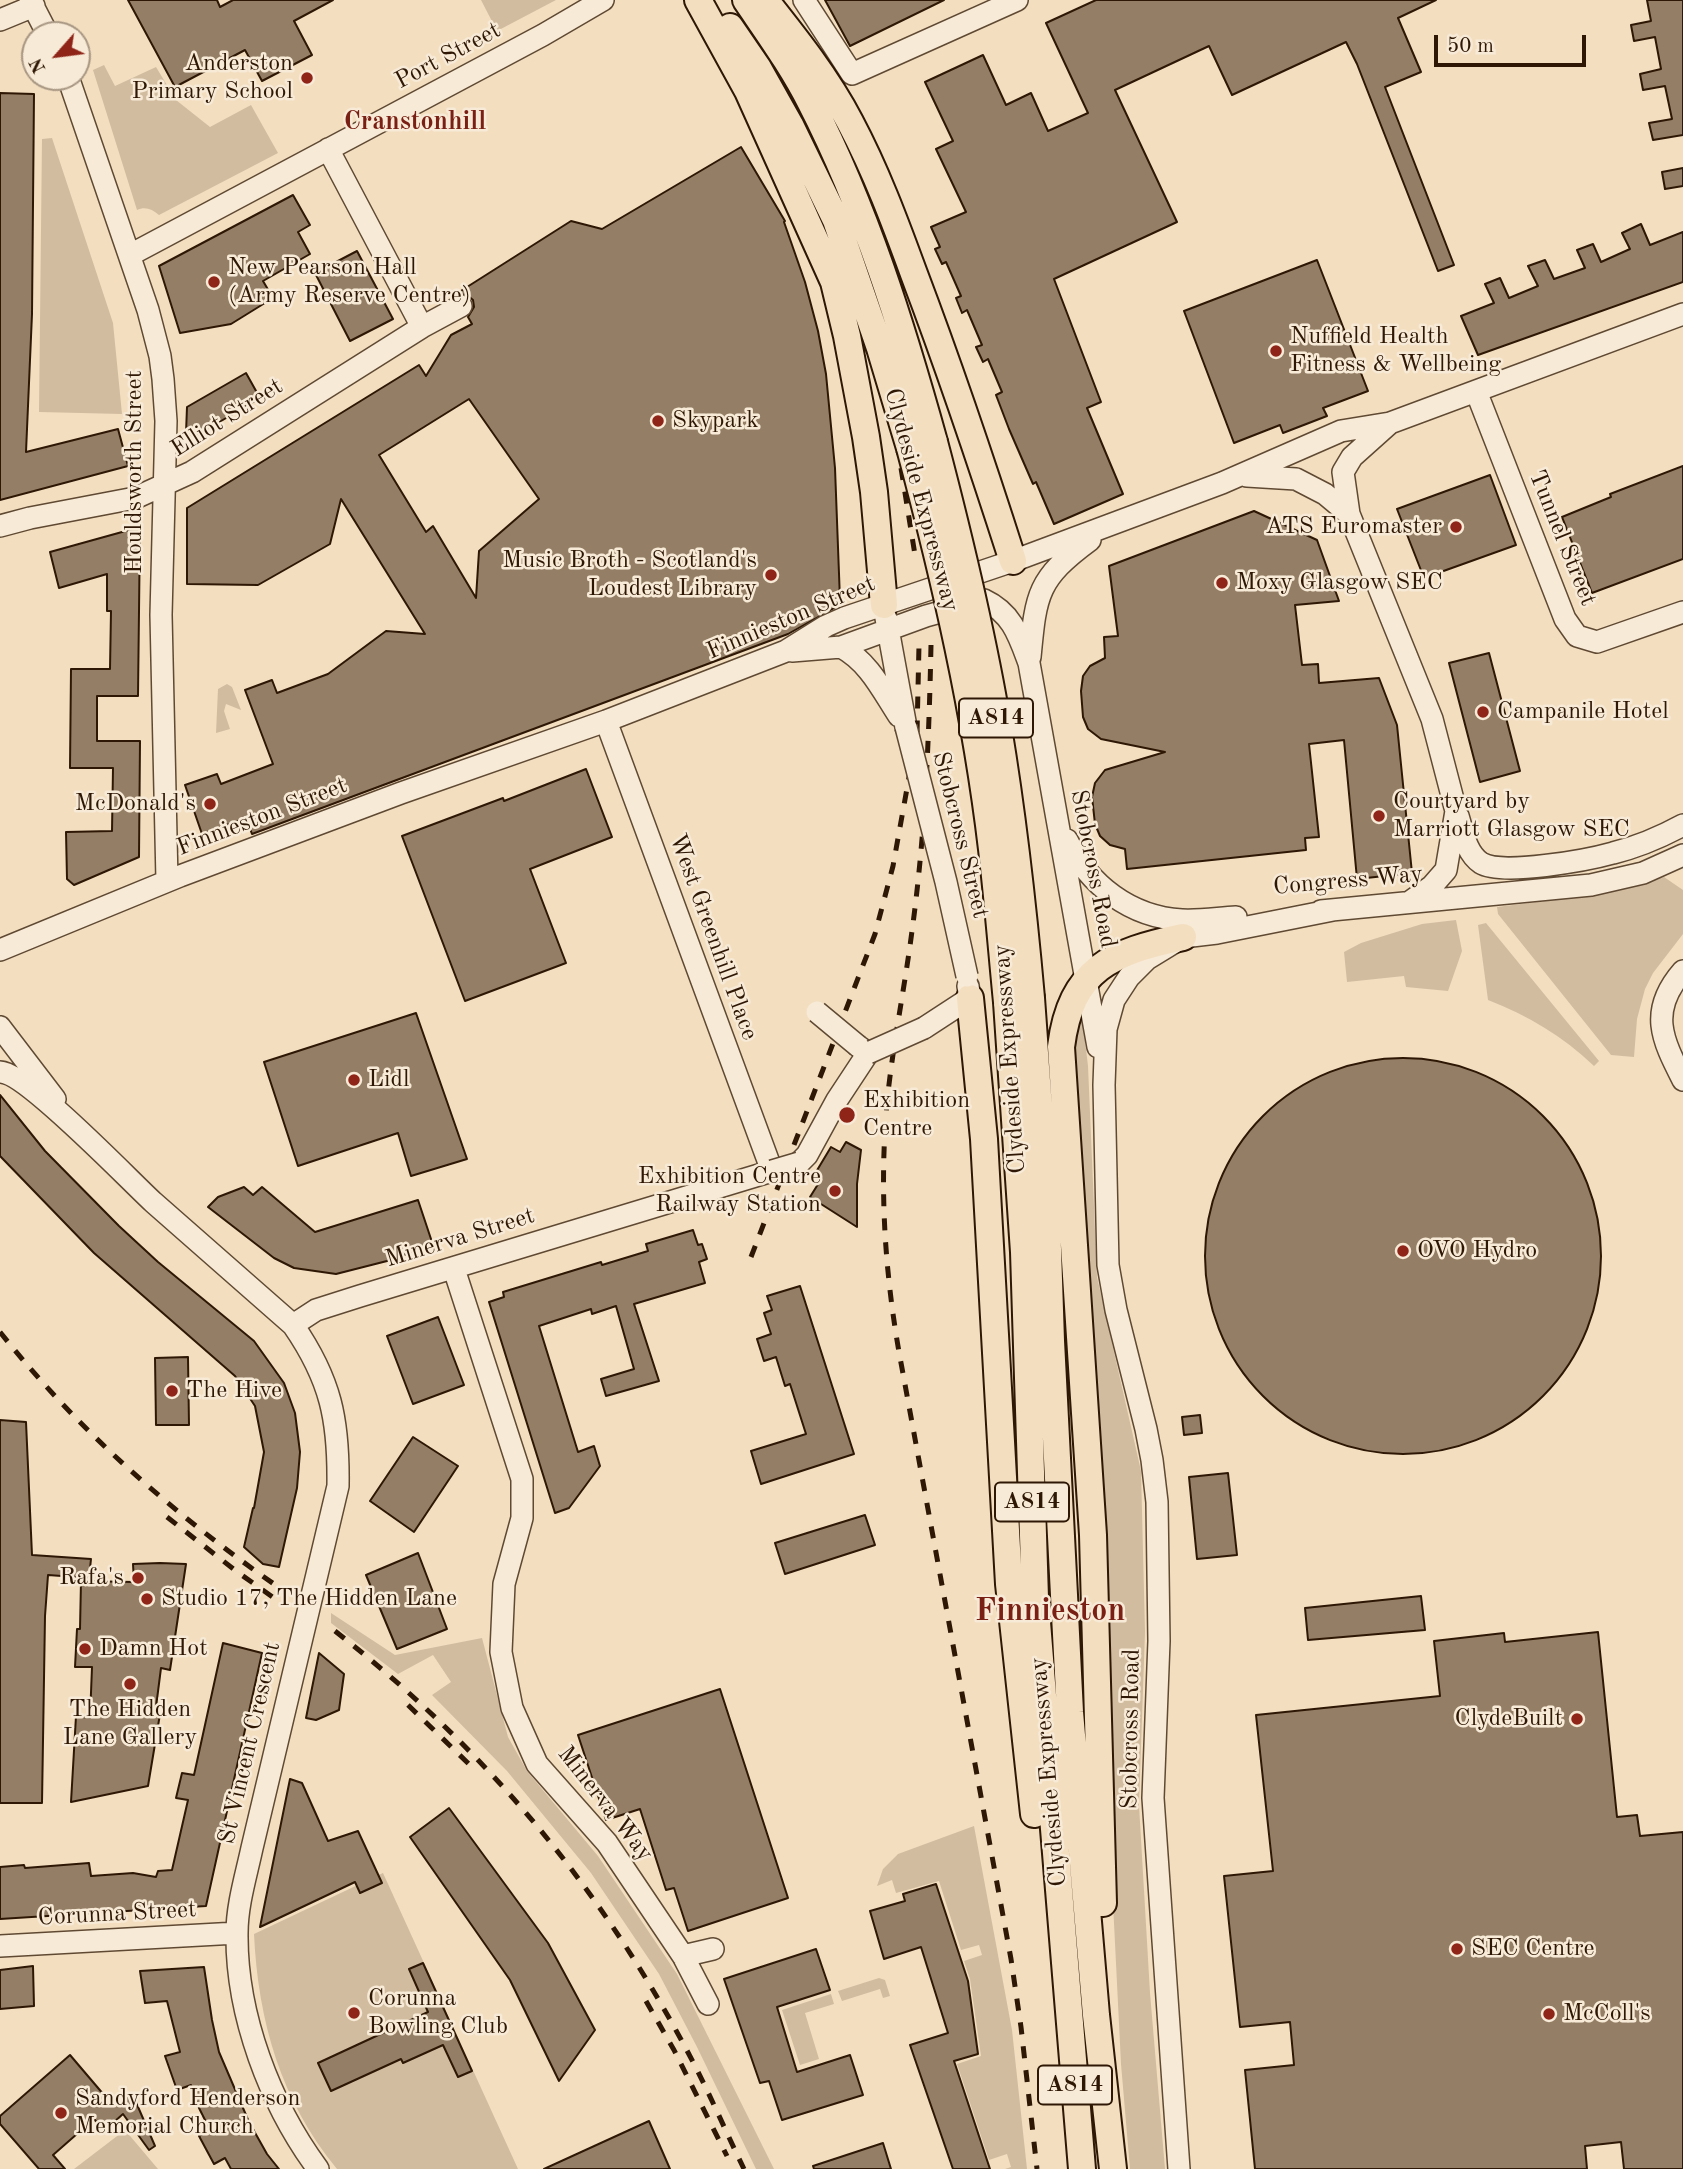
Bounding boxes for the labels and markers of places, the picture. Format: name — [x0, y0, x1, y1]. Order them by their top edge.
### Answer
place label: Anderston Primary School — [131, 50, 293, 106]
marker: Anderston Primary School — [299, 70, 315, 86]
place label: New Pearson Hall (Army Reserve Centre) — [228, 254, 471, 310]
marker: New Pearson Hall (Army Reserve Centre) — [206, 274, 222, 290]
place label: Nuffield Health Fitness & Wellbeing — [1290, 323, 1501, 379]
marker: Nuffield Health Fitness & Wellbeing — [1268, 343, 1284, 359]
place label: Skypark — [672, 407, 759, 435]
marker: Skypark — [650, 413, 666, 429]
place label: ATS Euromaster — [1265, 513, 1442, 541]
marker: ATS Euromaster — [1448, 519, 1464, 535]
place label: Music Broth - Scotland's Loudest Library — [502, 547, 757, 603]
marker: Music Broth - Scotland's Loudest Library — [763, 567, 779, 583]
place label: Moxy Glasgow SEC — [1236, 569, 1443, 597]
marker: Moxy Glasgow SEC — [1214, 575, 1230, 591]
place label: Campanile Hotel — [1497, 698, 1669, 726]
marker: Campanile Hotel — [1475, 704, 1491, 720]
place label: Courtyard by Marriott Glasgow SEC — [1393, 788, 1630, 844]
place label: McDonald's — [75, 790, 196, 818]
marker: McDonald's — [202, 796, 218, 812]
marker: Courtyard by Marriott Glasgow SEC — [1371, 808, 1387, 824]
place label: Lidl — [368, 1066, 410, 1094]
marker: Lidl — [346, 1072, 362, 1088]
place label: Exhibition Centre — [863, 1087, 970, 1143]
marker: Exhibition Centre — [837, 1105, 857, 1125]
place label: Exhibition Centre Railway Station — [638, 1163, 821, 1219]
marker: Exhibition Centre Railway Station — [827, 1183, 843, 1199]
place label: OVO Hydro — [1417, 1237, 1537, 1265]
marker: OVO Hydro — [1395, 1243, 1411, 1259]
place label: The Hive — [186, 1377, 282, 1405]
marker: The Hive — [164, 1383, 180, 1399]
place label: Rafa's — [59, 1564, 124, 1592]
marker: Rafa's — [130, 1570, 146, 1586]
place label: Studio 17, The Hidden Lane — [161, 1585, 457, 1613]
marker: Studio 17, The Hidden Lane — [139, 1591, 155, 1607]
place label: Damn Hot — [99, 1635, 208, 1663]
marker: Damn Hot — [77, 1641, 93, 1657]
marker: The Hidden Lane Gallery — [122, 1676, 138, 1692]
place label: The Hidden Lane Gallery — [63, 1696, 197, 1752]
place label: ClydeBuilt — [1455, 1705, 1563, 1733]
marker: ClydeBuilt — [1569, 1711, 1585, 1727]
place label: SEC Centre — [1471, 1935, 1595, 1963]
marker: SEC Centre — [1449, 1941, 1465, 1957]
place label: Corunna Bowling Club — [368, 1985, 508, 2041]
place label: McColl's — [1563, 2000, 1651, 2028]
marker: Corunna Bowling Club — [346, 2005, 362, 2021]
marker: McColl's — [1541, 2006, 1557, 2022]
place label: Sandyford Henderson Memorial Church — [75, 2085, 300, 2141]
marker: Sandyford Henderson Memorial Church — [53, 2105, 69, 2121]

